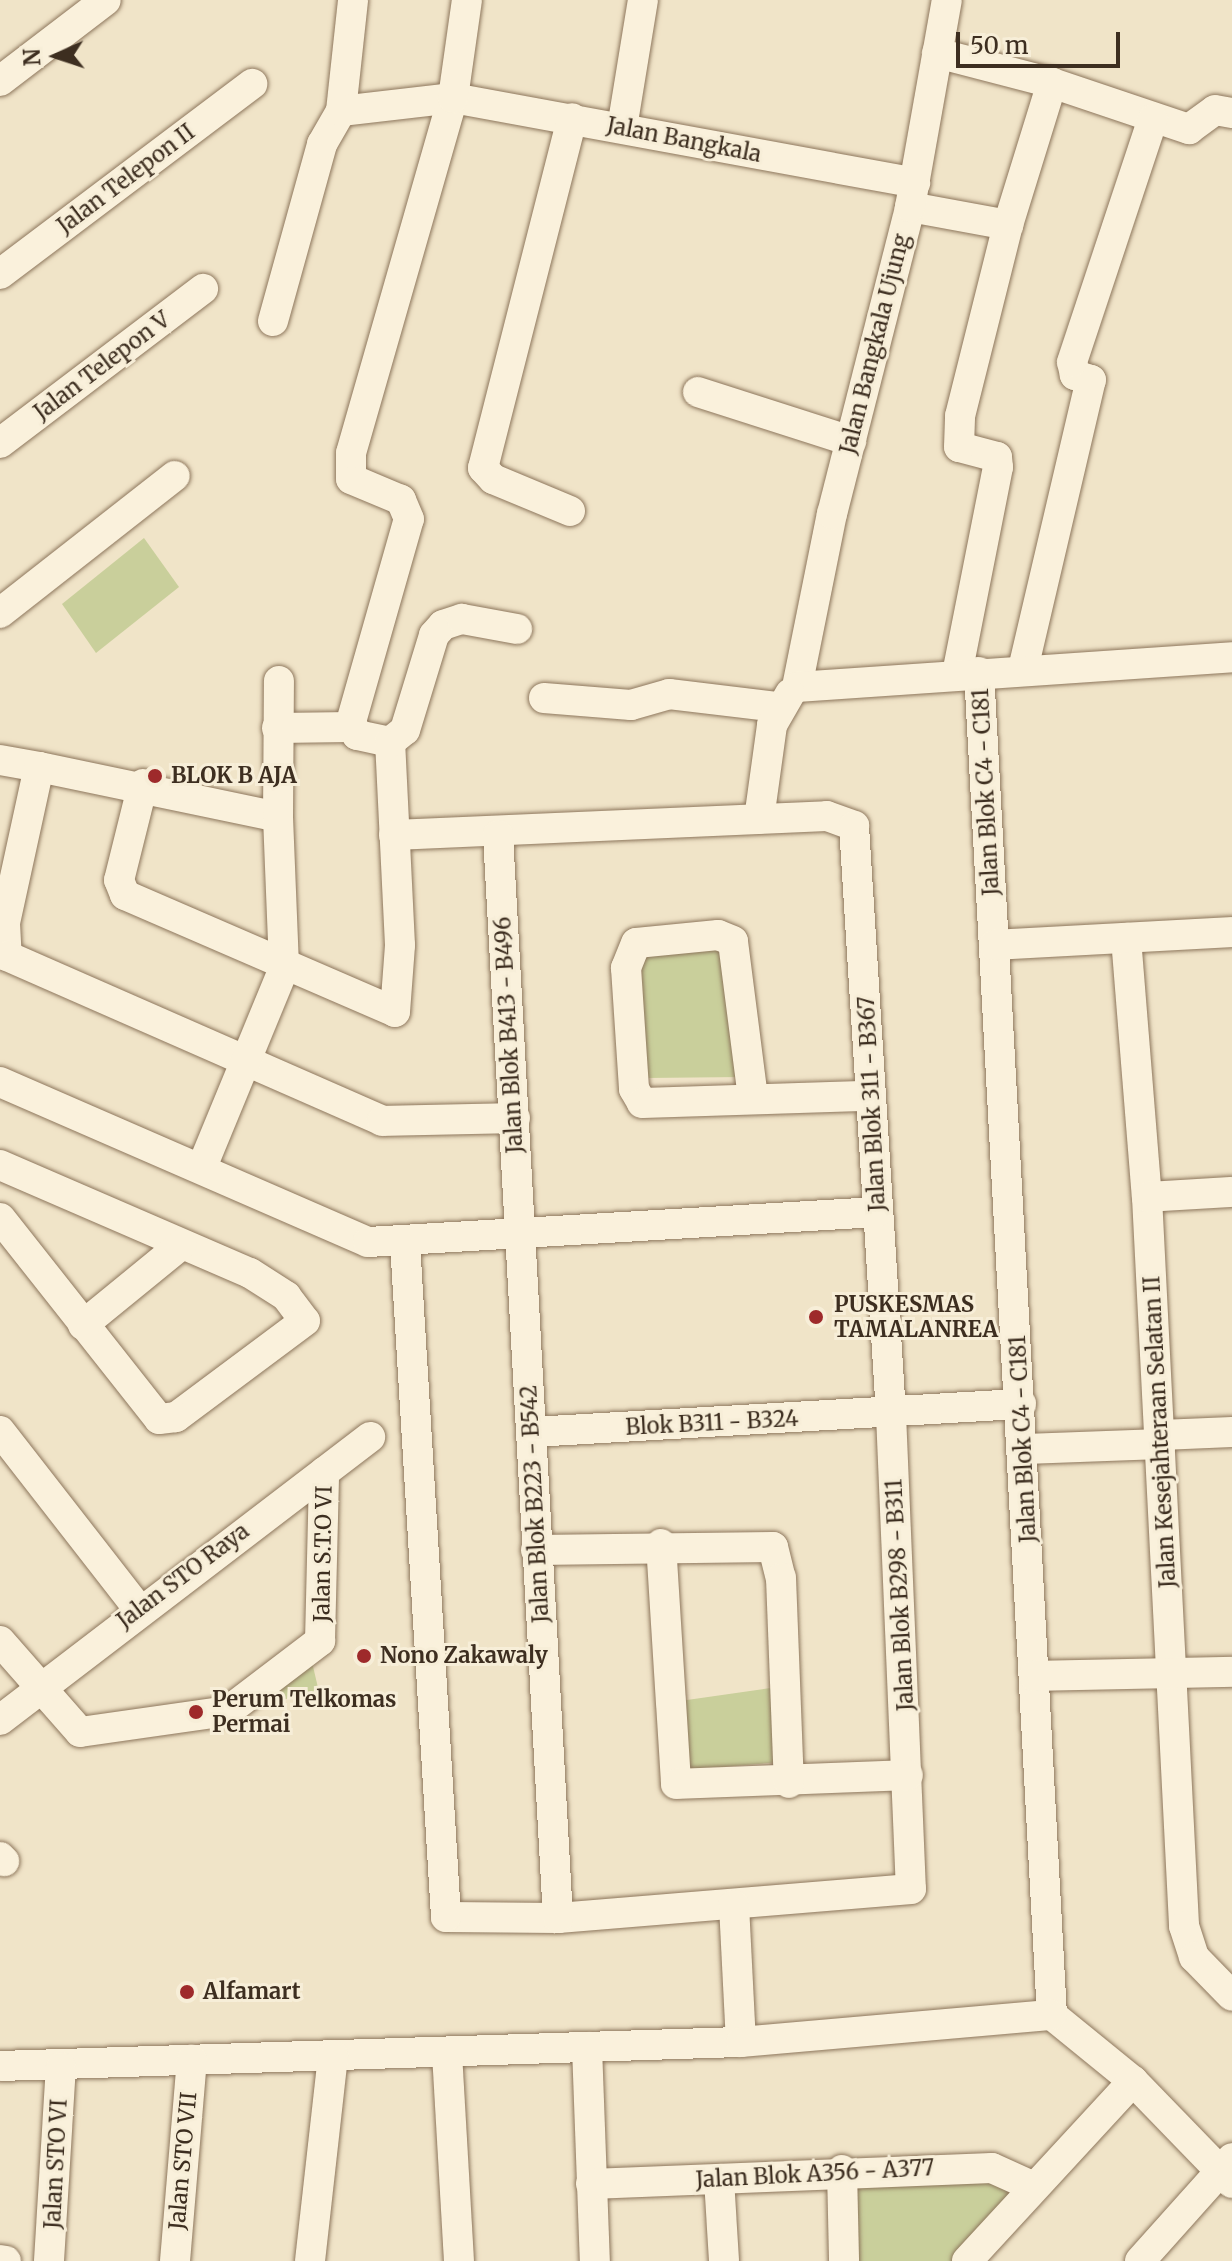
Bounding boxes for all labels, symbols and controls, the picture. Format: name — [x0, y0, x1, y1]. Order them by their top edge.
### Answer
north arrow — [16, 16, 96, 96]
scale bar — [960, 16, 1124, 66]
text: 50 m — [970, 30, 1029, 61]
text: N — [18, 48, 46, 67]
street label: Jalan Bangkala — [604, 112, 764, 168]
street label: Jalan Telepon II — [52, 119, 200, 239]
street label: Jalan Bangkala Ujung — [835, 231, 915, 457]
street label: Jalan Telepon V — [29, 306, 175, 426]
street label: Jalan Blok C4 - C181 — [967, 688, 1005, 896]
place label: BLOK B AJA — [171, 763, 297, 789]
marker: BLOK B AJA — [146, 767, 164, 785]
street label: Jalan Blok B413 - B496 — [490, 916, 528, 1154]
street label: Jalan Blok 311 - B367 — [853, 996, 891, 1212]
street label: Jalan Kesejahteraan Selatan II — [1139, 1275, 1181, 1589]
place label: PUSKESMAS TAMALANREA — [834, 1291, 998, 1342]
marker: PUSKESMAS TAMALANREA — [805, 1306, 827, 1328]
street label: Jalan Blok C4 - C181 — [1004, 1335, 1042, 1543]
street label: Jalan Blok B223 - B542 — [516, 1384, 554, 1624]
street label: Blok B311 - B324 — [625, 1405, 799, 1441]
street label: Jalan Blok B298 - B311 — [881, 1478, 919, 1712]
street label: Jalan S.T.O VI — [309, 1485, 337, 1623]
street label: Jalan STO Raya — [112, 1518, 254, 1634]
place label: Nono Zakawaly — [380, 1643, 548, 1669]
marker: Nono Zakawaly — [355, 1647, 373, 1665]
place label: Perum Telkomas Permai — [212, 1686, 396, 1738]
marker: Perum Telkomas Permai — [187, 1703, 205, 1721]
place label: Alfamart — [203, 1979, 300, 2005]
marker: Alfamart — [178, 1983, 196, 2001]
street label: Jalan STO VII — [164, 2091, 202, 2231]
street label: Jalan STO VI — [39, 2098, 73, 2230]
street label: Jalan Blok A356 - A377 — [695, 2155, 935, 2193]

